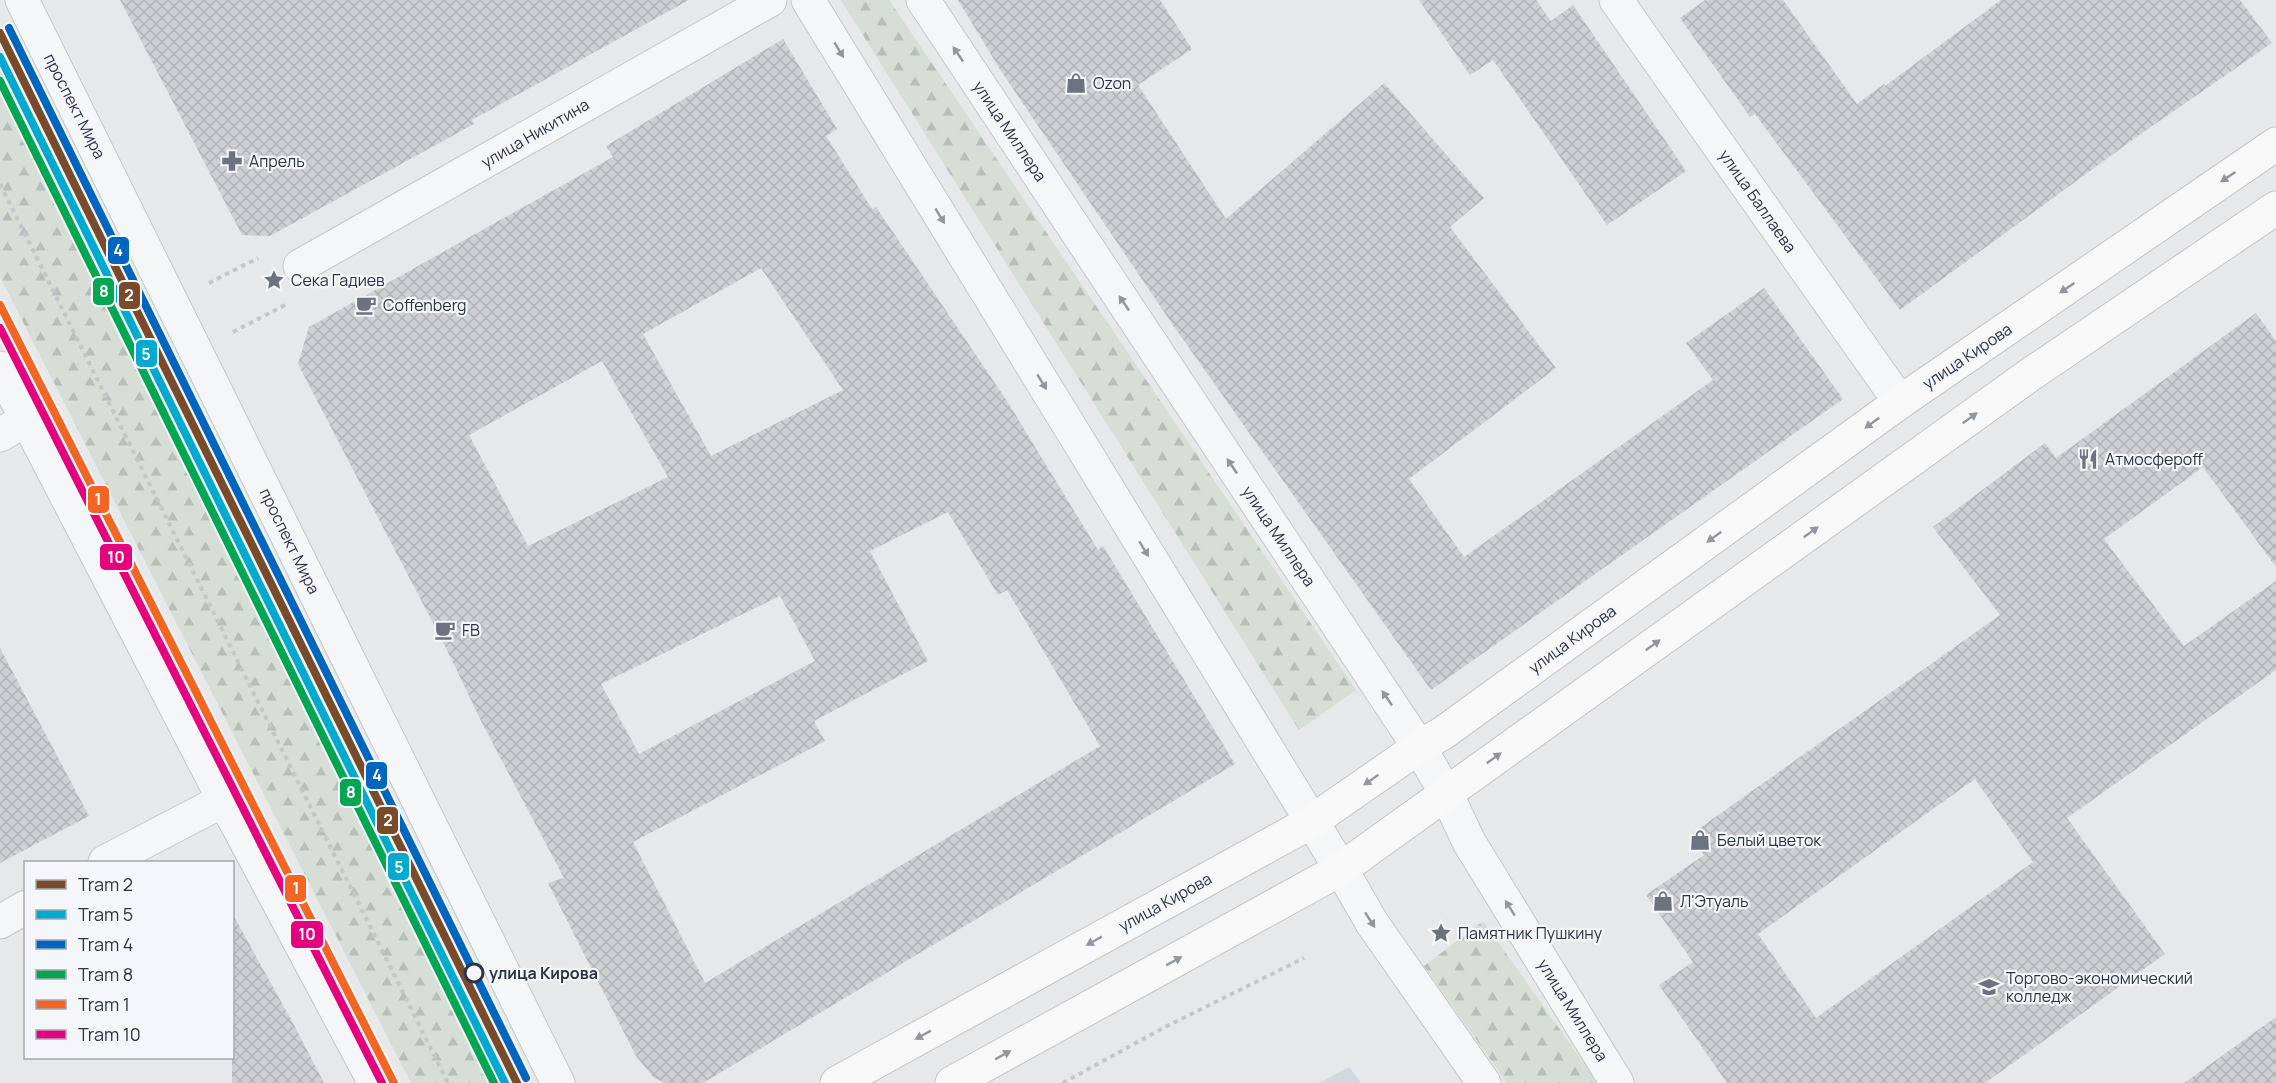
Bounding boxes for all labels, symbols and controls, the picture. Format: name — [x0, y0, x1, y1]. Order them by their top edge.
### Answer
one-way arrow — [833, 41, 844, 58]
one-way arrow — [952, 46, 964, 62]
street label: проспект Мира — [39, 50, 111, 162]
shop icon: Ozon — [1064, 71, 1088, 95]
place label: Ozon — [1093, 72, 1131, 94]
street label: улица Миллера — [968, 76, 1052, 186]
street label: улица Никитина — [477, 93, 593, 173]
street label: улица Баллаева — [1714, 145, 1802, 257]
pharmacy icon: Апрель — [220, 149, 244, 173]
place label: Апрель — [249, 150, 305, 172]
one-way arrow — [2220, 171, 2236, 183]
one-way arrow — [935, 208, 946, 224]
line badge: 4 — [107, 236, 130, 265]
text: 4 — [113, 239, 123, 261]
place icon: Сека Гадиев — [262, 268, 286, 292]
place label: Сека Гадиев — [291, 269, 385, 291]
line badge: 8 — [92, 277, 115, 306]
text: 8 — [99, 280, 109, 302]
line badge: 2 — [118, 281, 141, 310]
one-way arrow — [2059, 282, 2075, 293]
text: 2 — [124, 284, 134, 306]
cafe icon: Coffenberg — [354, 293, 378, 317]
place label: Coffenberg — [383, 294, 467, 316]
one-way arrow — [1118, 296, 1130, 312]
street label: улица Кирова — [1918, 318, 2016, 394]
line badge: 5 — [135, 339, 158, 368]
text: 5 — [141, 343, 151, 365]
one-way arrow — [1037, 374, 1047, 391]
one-way arrow — [1961, 412, 1977, 424]
one-way arrow — [1865, 416, 1880, 428]
restaurant icon: Атмосферoff — [2076, 447, 2100, 471]
place label: Атмосферoff — [2105, 448, 2203, 470]
one-way arrow — [1226, 458, 1238, 474]
street label: улица Миллера — [1237, 481, 1321, 591]
street label: проспект Мира — [255, 484, 325, 598]
line badge: 1 — [87, 485, 110, 514]
text: 1 — [94, 488, 102, 510]
one-way arrow — [1804, 526, 1819, 538]
one-way arrow — [1707, 531, 1723, 543]
one-way arrow — [1138, 541, 1149, 557]
line badge: 10 — [99, 543, 133, 571]
text: 10 — [107, 546, 125, 568]
street label: улица Кирова — [1524, 600, 1620, 678]
cafe icon: FB — [433, 618, 457, 642]
place label: FB — [462, 619, 480, 641]
one-way arrow — [1644, 639, 1660, 651]
one-way arrow — [1381, 690, 1392, 706]
one-way arrow — [1485, 752, 1501, 764]
line badge: 4 — [365, 761, 388, 790]
text: 4 — [372, 764, 382, 786]
one-way arrow — [1364, 774, 1380, 786]
line badge: 8 — [339, 778, 362, 807]
text: 8 — [346, 781, 356, 803]
line badge: 2 — [376, 806, 399, 835]
text: 2 — [383, 809, 393, 831]
shop icon: Белый цветок — [1688, 828, 1712, 852]
place label: Белый цветок — [1717, 829, 1822, 851]
line badge: 5 — [387, 852, 410, 881]
text: 5 — [394, 856, 404, 878]
legend — [24, 861, 234, 1059]
street label: улица Кирова — [1114, 867, 1216, 937]
text: Tram 2 — [78, 872, 133, 896]
line badge: 1 — [284, 874, 307, 903]
text: 1 — [292, 877, 300, 899]
shop icon: Л'Этуаль — [1651, 889, 1675, 913]
place label: Л'Этуаль — [1680, 890, 1749, 912]
one-way arrow — [1504, 900, 1515, 916]
text: Tram 5 — [78, 902, 133, 926]
one-way arrow — [1365, 912, 1376, 928]
line badge: 10 — [290, 920, 324, 949]
place icon: Памятник Пушкину — [1429, 921, 1453, 945]
place label: Памятник Пушкину — [1458, 922, 1603, 944]
text: 10 — [298, 923, 316, 945]
text: Tram 4 — [78, 932, 133, 956]
one-way arrow — [1085, 936, 1102, 946]
street label: улица Миллера — [1533, 955, 1613, 1065]
one-way arrow — [1166, 956, 1183, 966]
text: Tram 8 — [78, 962, 133, 986]
place label: улица Кирова — [489, 962, 598, 984]
marker: улица Кирова — [464, 963, 484, 983]
place label: Торгово-экономический колледж — [2006, 967, 2193, 1007]
school or university icon: Торгово-экономический колледж — [1977, 975, 2001, 999]
text: Tram 1 — [78, 992, 130, 1016]
text: Tram 10 — [78, 1022, 141, 1046]
one-way arrow — [915, 1030, 932, 1040]
one-way arrow — [995, 1050, 1012, 1060]

